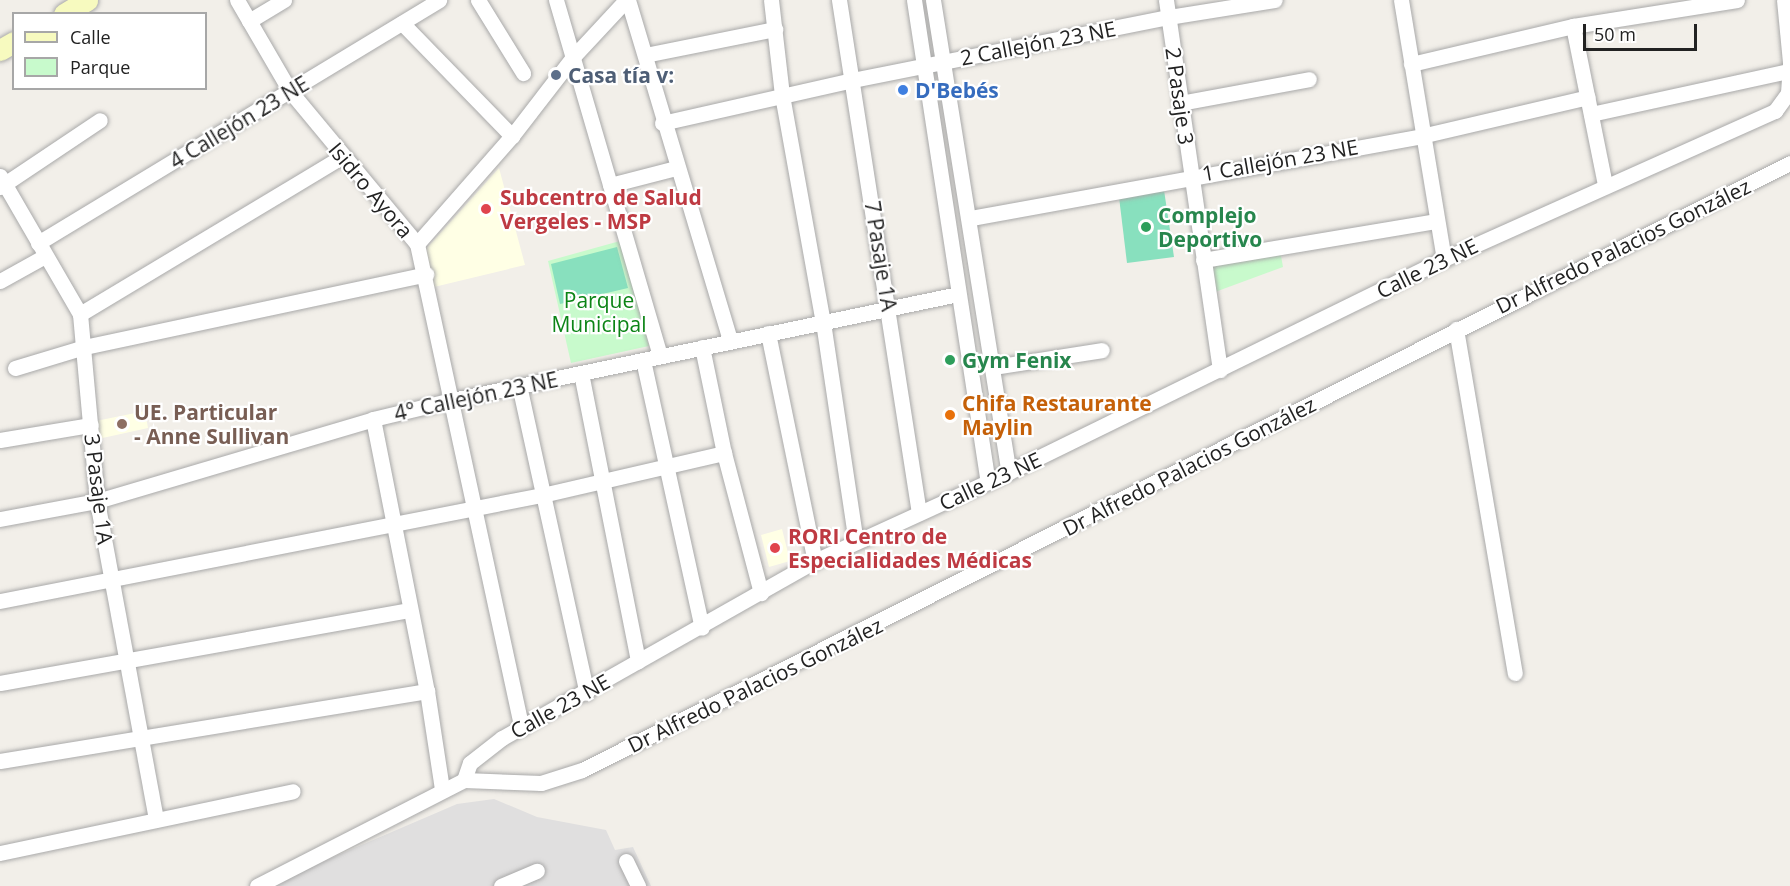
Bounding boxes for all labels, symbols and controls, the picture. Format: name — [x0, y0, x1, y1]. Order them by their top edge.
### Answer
legend — [12, 12, 207, 90]
scale bar — [1586, 12, 1700, 50]
street label: 2 Callejón 23 NE — [958, 16, 1118, 70]
text: 50 m — [1594, 22, 1636, 46]
text: Calle — [70, 25, 111, 49]
street label: 2 Pasaje 3 — [1161, 46, 1199, 146]
text: Parque — [70, 55, 130, 79]
place label: Casa tía v: — [568, 62, 674, 88]
marker: Casa tía v: — [549, 68, 563, 82]
street label: 4 Callejón 23 NE — [165, 71, 313, 173]
place label: D'Bebés — [915, 77, 999, 103]
marker: D'Bebés — [896, 83, 910, 97]
street label: 1 Callejón 23 NE — [1200, 134, 1360, 186]
street label: Isidro Ayora — [324, 137, 418, 243]
street label: Dr Alfredo Palacios González — [1492, 173, 1754, 319]
place label: Subcentro de Salud Vergeles - MSP — [500, 184, 702, 234]
street label: 7 Pasaje 1A — [860, 199, 902, 313]
marker: Subcentro de Salud Vergeles - MSP — [477, 200, 495, 218]
place label: Complejo Deportivo — [1158, 202, 1262, 252]
marker: Complejo Deportivo — [1139, 220, 1153, 234]
street label: Calle 23 NE — [1372, 233, 1482, 303]
park label: Parque Municipal — [551, 287, 647, 337]
place label: Gym Fenix — [962, 347, 1072, 373]
marker: Gym Fenix — [943, 353, 957, 367]
street label: 4° Callejón 23 NE — [392, 366, 560, 426]
place label: Chifa Restaurante Maylin — [962, 390, 1152, 440]
street label: Dr Alfredo Palacios González — [1058, 391, 1320, 541]
place label: UE. Particular - Anne Sullivan — [134, 399, 289, 449]
marker: Chifa Restaurante Maylin — [943, 408, 957, 422]
marker: UE. Particular - Anne Sullivan — [115, 417, 129, 431]
street label: 3 Pasaje 1A — [80, 432, 118, 546]
street label: Calle 23 NE — [935, 446, 1045, 516]
place label: RORI Centro de Especialidades Médicas — [788, 523, 1032, 573]
marker: RORI Centro de Especialidades Médicas — [766, 539, 784, 557]
street label: Dr Alfredo Palacios González — [624, 612, 886, 758]
street label: Calle 23 NE — [506, 668, 614, 744]

